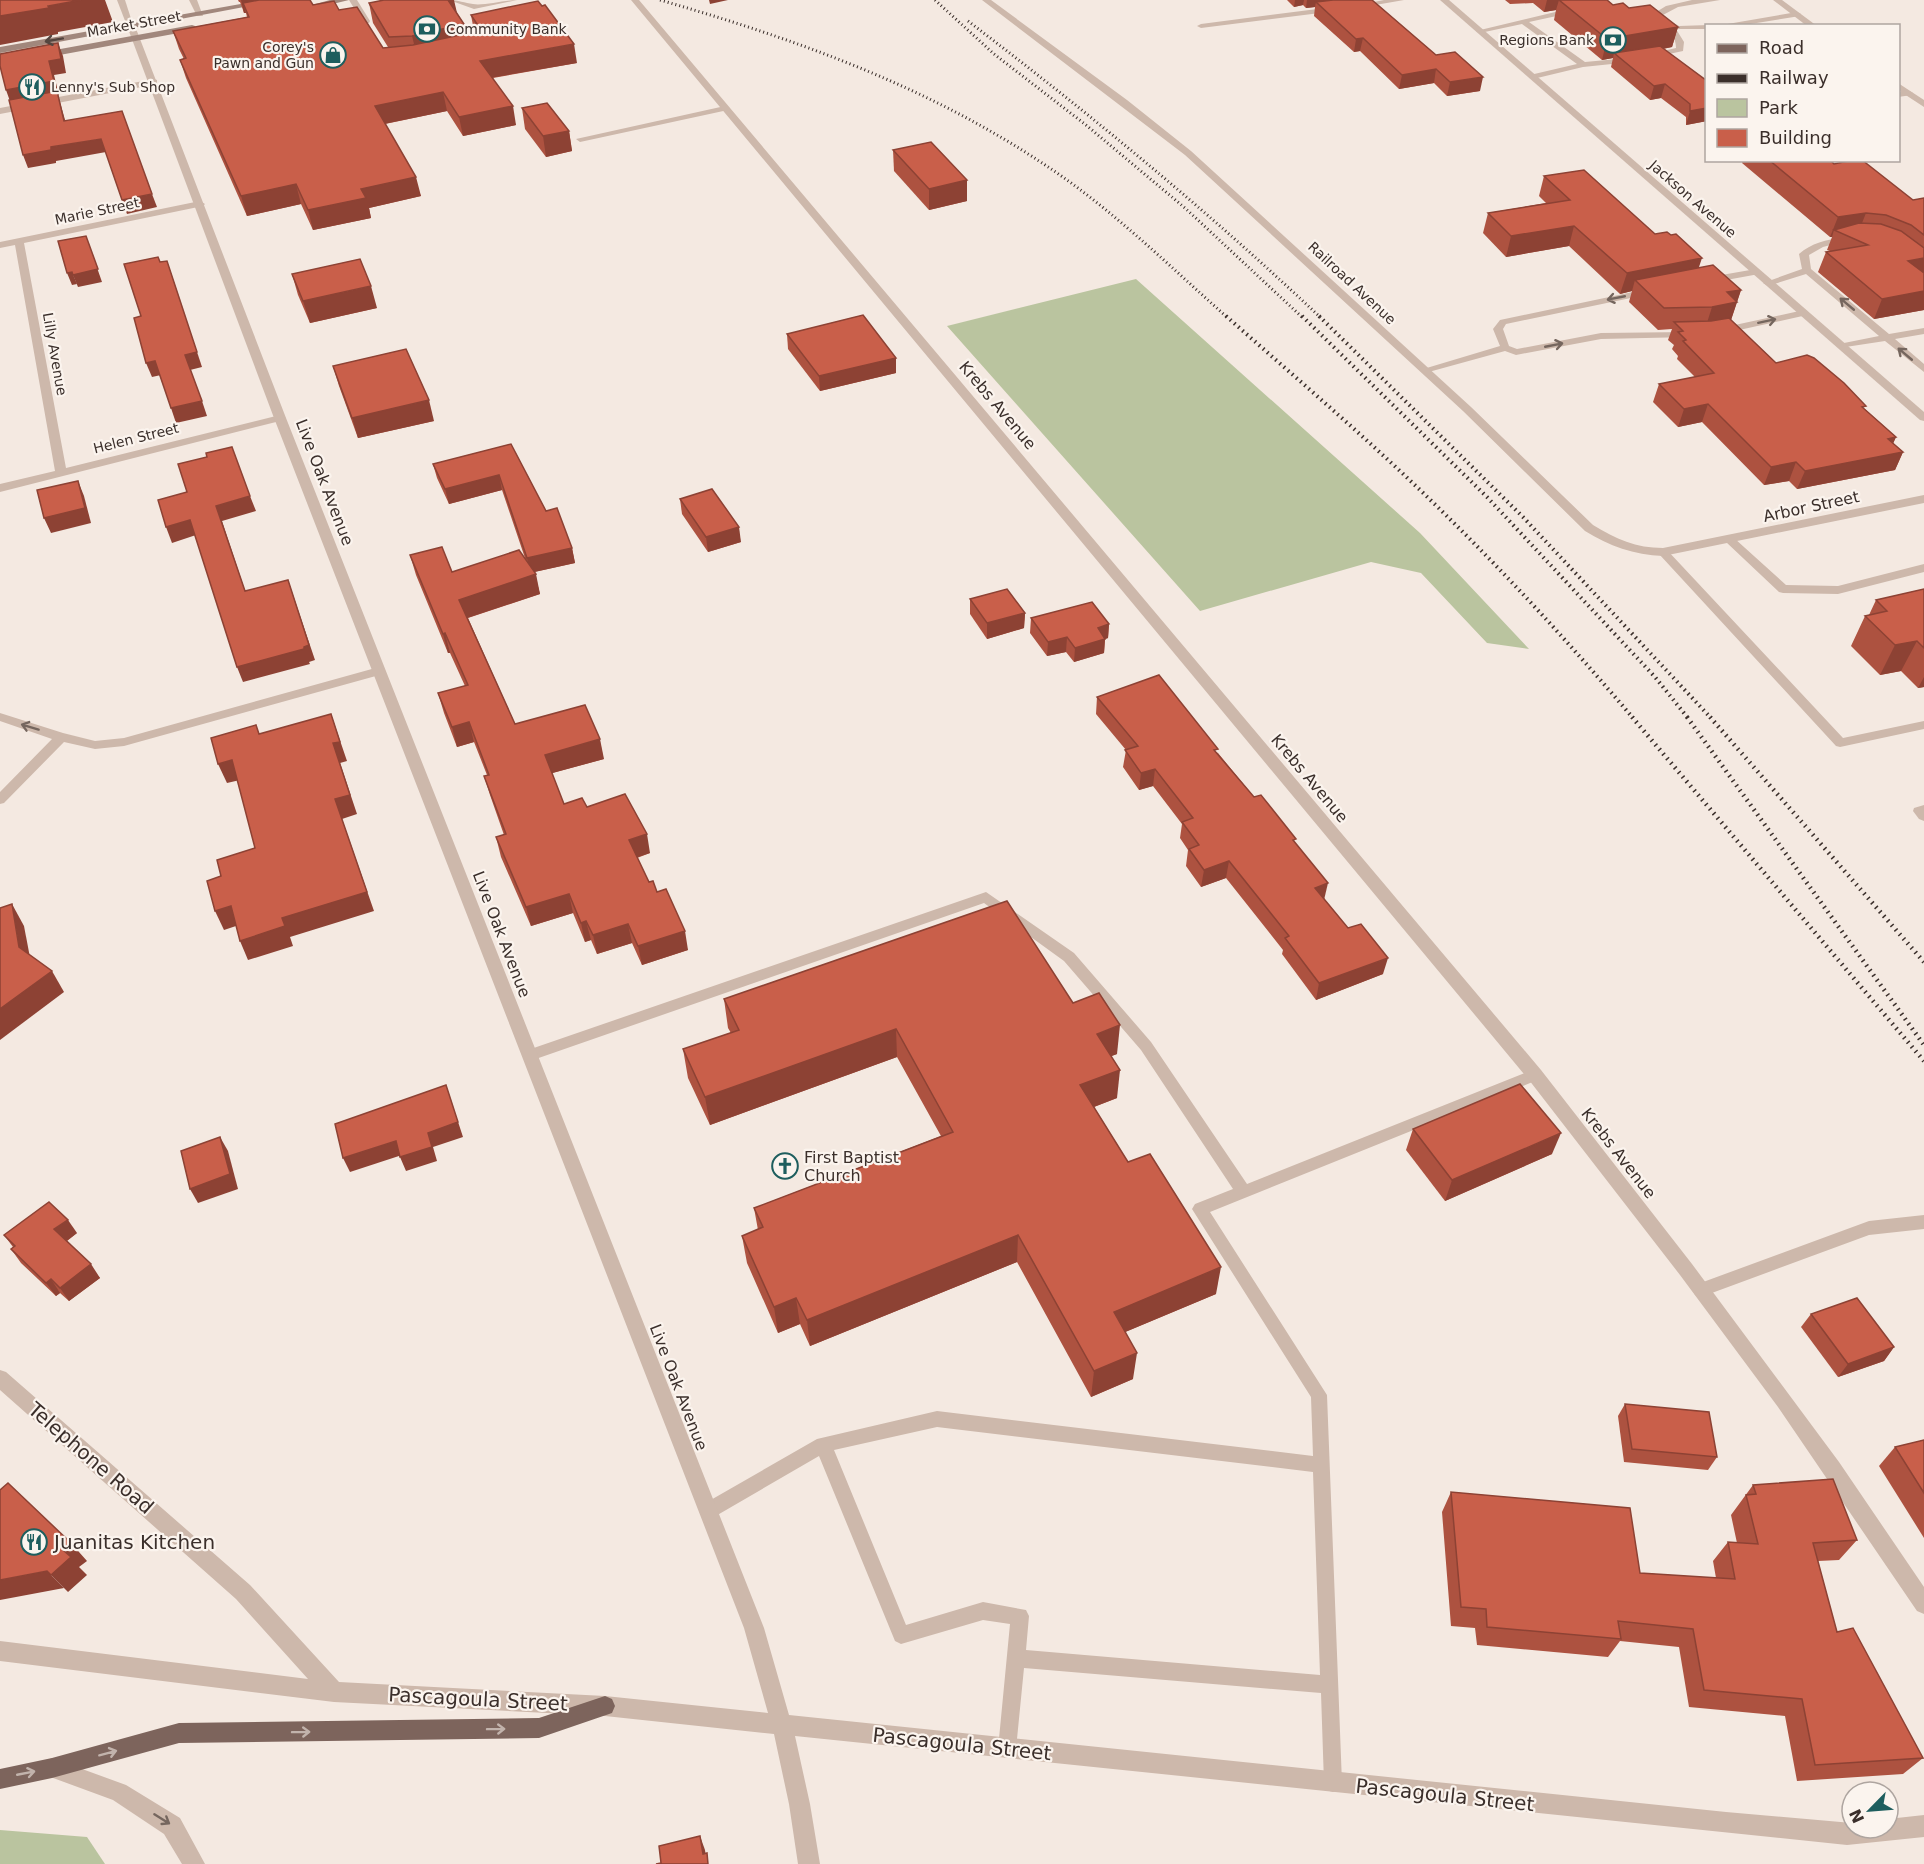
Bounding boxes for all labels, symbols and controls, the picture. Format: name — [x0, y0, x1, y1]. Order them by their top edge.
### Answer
street label: Market Street — [86, 8, 183, 40]
bank icon: Community Bank — [412, 14, 442, 44]
place label: Community Bank — [446, 21, 568, 37]
legend — [1705, 24, 1900, 162]
bank icon: Regions Bank — [1598, 25, 1628, 55]
place label: Regions Bank — [1499, 32, 1595, 48]
one-way arrow — [45, 35, 65, 46]
text: Road — [1759, 37, 1804, 58]
place label: Corey's Pawn and Gun — [213, 39, 314, 71]
shop icon: Corey's Pawn and Gun — [318, 40, 348, 70]
text: Railway — [1759, 67, 1829, 88]
restaurant icon: Lenny's Sub Shop — [17, 72, 47, 102]
place label: Lenny's Sub Shop — [51, 79, 175, 95]
text: Park — [1759, 97, 1798, 118]
text: Building — [1759, 127, 1832, 148]
street label: Jackson Avenue — [1646, 156, 1740, 241]
street label: Marie Street — [53, 194, 141, 228]
street label: Railroad Avenue — [1305, 238, 1399, 328]
one-way arrow — [1606, 293, 1626, 304]
one-way arrow — [1839, 298, 1855, 311]
street label: Lilly Avenue — [40, 311, 70, 397]
one-way arrow — [1757, 315, 1777, 326]
one-way arrow — [1543, 339, 1563, 350]
one-way arrow — [1897, 348, 1913, 361]
street label: Krebs Avenue — [955, 357, 1040, 453]
street label: Live Oak Avenue — [292, 416, 357, 548]
street label: Helen Street — [92, 420, 181, 456]
street label: Arbor Street — [1761, 487, 1861, 526]
one-way arrow — [21, 721, 40, 732]
street label: Krebs Avenue — [1267, 730, 1352, 826]
street label: Live Oak Avenue — [469, 868, 534, 1000]
street label: Krebs Avenue — [1577, 1104, 1660, 1202]
place label: First Baptist Church — [804, 1148, 899, 1185]
church icon: First Baptist Church — [770, 1151, 800, 1181]
street label: Live Oak Avenue — [646, 1321, 711, 1453]
street label: Telephone Road — [23, 1396, 159, 1519]
restaurant icon: Juanitas Kitchen — [19, 1527, 49, 1557]
place label: Juanitas Kitchen — [52, 1530, 215, 1554]
street label: Pascagoula Street — [388, 1682, 568, 1716]
one-way arrow — [485, 1723, 505, 1735]
street label: Pascagoula Street — [871, 1723, 1053, 1765]
one-way arrow — [290, 1726, 310, 1737]
one-way arrow — [99, 1746, 118, 1758]
one-way arrow — [16, 1767, 35, 1778]
street label: Pascagoula Street — [1354, 1774, 1536, 1816]
north arrow — [1840, 1780, 1900, 1840]
text: N — [1845, 1806, 1868, 1826]
one-way arrow — [153, 1813, 169, 1825]

